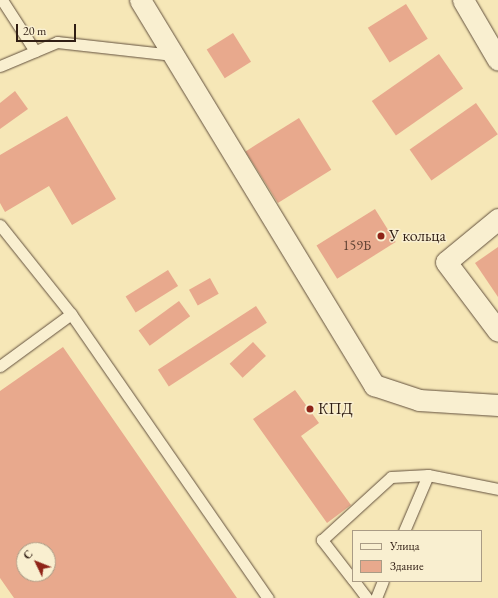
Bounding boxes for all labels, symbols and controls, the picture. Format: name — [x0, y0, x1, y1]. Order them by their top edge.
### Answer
scale bar — [18, 16, 78, 42]
text: 20 m — [23, 23, 46, 39]
place label: У кольца — [389, 226, 446, 246]
marker: У кольца — [376, 231, 386, 241]
house number: 159Б — [343, 237, 371, 253]
place label: КПД — [318, 399, 353, 419]
marker: КПД — [305, 404, 315, 414]
legend — [352, 530, 482, 582]
text: Улица — [390, 538, 420, 554]
north arrow — [16, 542, 56, 582]
text: С — [20, 547, 36, 562]
text: Здание — [390, 558, 424, 574]

